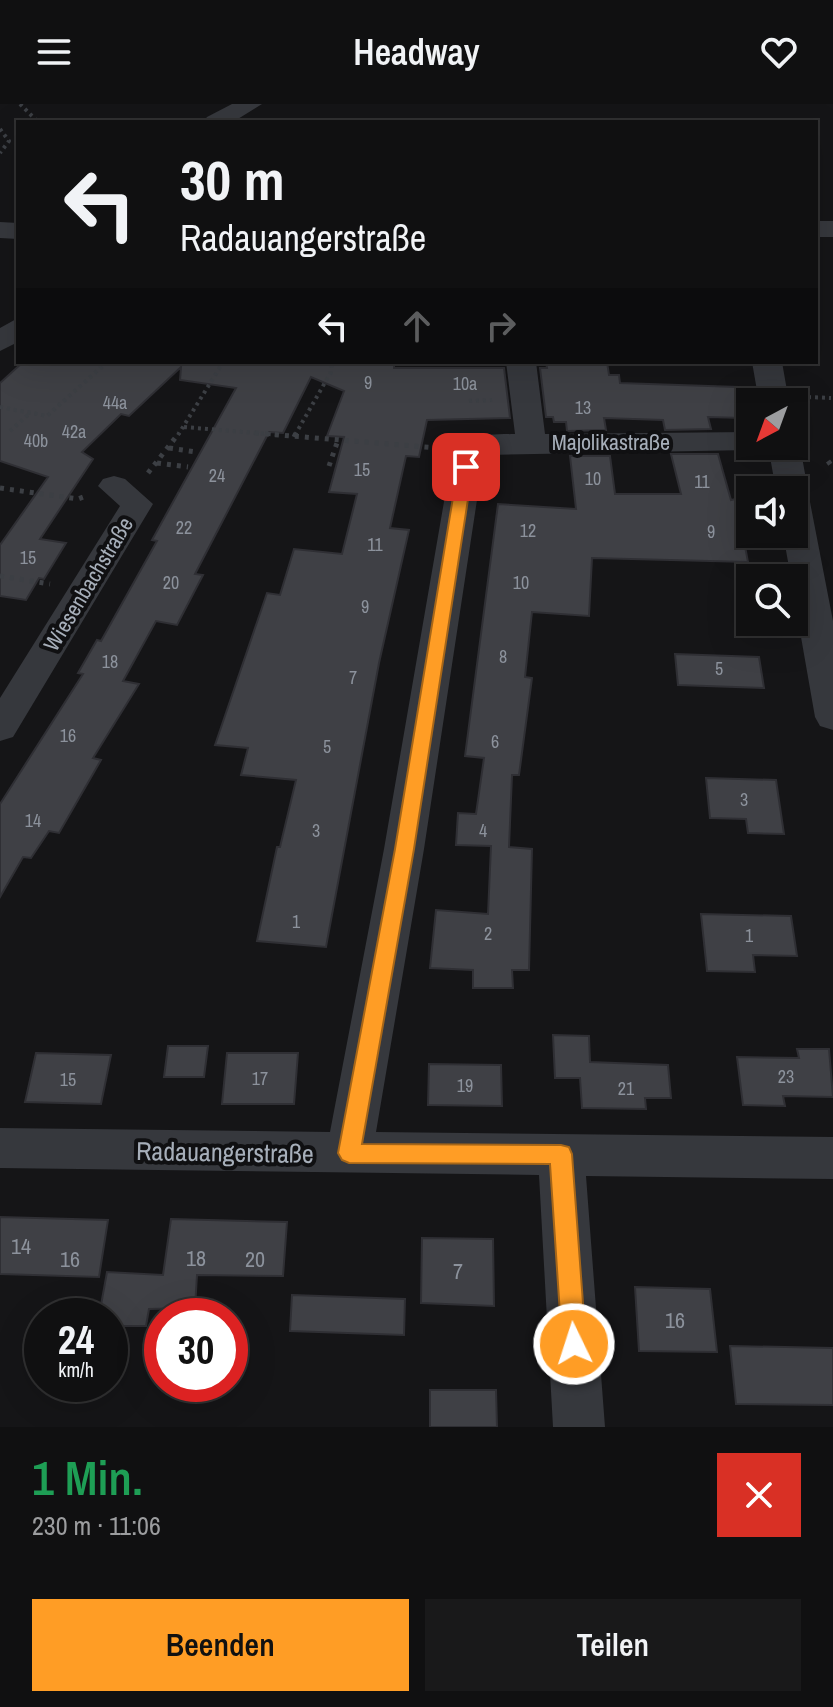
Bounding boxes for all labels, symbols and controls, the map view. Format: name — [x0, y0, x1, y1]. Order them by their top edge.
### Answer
text: Headway — [353, 28, 480, 76]
icon: menu — [32, 30, 76, 74]
icon: heart — [757, 30, 801, 74]
text: 30 m — [180, 142, 285, 217]
icon: left — [48, 152, 152, 256]
text: Radauangerstraße — [180, 214, 426, 262]
icon: left — [311, 304, 355, 348]
icon: ahead — [395, 304, 439, 348]
icon: right — [479, 304, 523, 348]
house number: 9 — [364, 370, 372, 395]
house number: 10a — [453, 371, 477, 396]
north arrow — [736, 388, 808, 460]
map controls — [736, 388, 808, 636]
house number: 44a — [103, 390, 127, 415]
house number: 13 — [575, 395, 591, 420]
house number: 42a — [62, 419, 86, 444]
street label: Majolikastraße — [552, 427, 670, 457]
house number: 40b — [24, 428, 48, 453]
pin — [432, 433, 500, 501]
icon: arrive — [444, 445, 488, 489]
house number: 15 — [354, 457, 370, 482]
house number: 24 — [209, 463, 225, 488]
house number: 10 — [585, 466, 601, 491]
house number: 11 — [694, 469, 710, 494]
button: sound — [736, 476, 808, 548]
street label: Wiesenbachstraße — [36, 511, 140, 657]
house number: 22 — [176, 515, 192, 540]
house number: 12 — [520, 518, 536, 543]
house number: 9 — [707, 519, 715, 544]
house number: 11 — [367, 532, 383, 557]
house number: 15 — [20, 545, 36, 570]
button: search — [736, 564, 808, 636]
house number: 20 — [163, 570, 179, 595]
house number: 10 — [513, 570, 529, 595]
house number: 9 — [361, 594, 369, 619]
house number: 8 — [499, 644, 507, 669]
house number: 18 — [102, 649, 118, 674]
house number: 5 — [715, 656, 723, 681]
house number: 7 — [349, 665, 357, 690]
house number: 16 — [60, 723, 76, 748]
house number: 6 — [491, 729, 499, 754]
house number: 5 — [323, 734, 331, 759]
house number: 3 — [740, 787, 748, 812]
house number: 14 — [25, 808, 41, 833]
house number: 3 — [312, 818, 320, 843]
house number: 4 — [479, 818, 487, 843]
house number: 1 — [292, 909, 301, 934]
house number: 2 — [484, 921, 492, 946]
house number: 1 — [745, 923, 754, 948]
house number: 23 — [778, 1064, 794, 1089]
house number: 17 — [252, 1066, 268, 1091]
house number: 15 — [60, 1067, 76, 1092]
house number: 19 — [457, 1073, 473, 1098]
house number: 21 — [618, 1076, 635, 1101]
street label: Radauangerstraße — [136, 1133, 314, 1171]
house number: 14 — [11, 1231, 31, 1261]
house number: 18 — [186, 1243, 206, 1273]
house number: 16 — [60, 1244, 80, 1274]
house number: 20 — [245, 1244, 265, 1274]
house number: 7 — [453, 1256, 463, 1286]
speed limit sign: 30 — [144, 1298, 248, 1402]
position arrow — [532, 1302, 616, 1386]
house number: 16 — [665, 1305, 685, 1335]
text: 24 — [58, 1313, 94, 1366]
text: km/h — [58, 1356, 94, 1383]
text: 1 Min. — [32, 1445, 143, 1510]
button: close — [717, 1453, 801, 1537]
text: 230 m · 11:06 — [32, 1508, 161, 1543]
button: Beenden — [32, 1599, 409, 1691]
button: Teilen — [425, 1599, 801, 1691]

